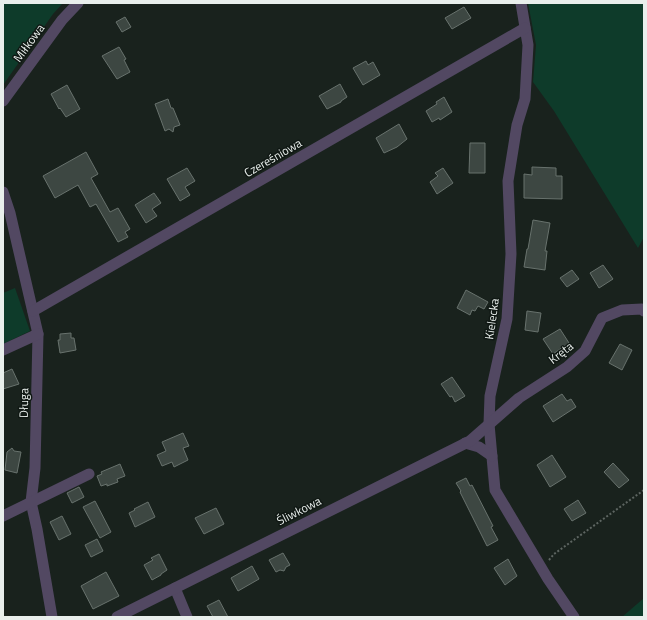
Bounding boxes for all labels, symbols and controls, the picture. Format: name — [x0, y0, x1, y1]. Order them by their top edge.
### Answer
street label: Miłkowa — [8, 20, 49, 66]
street label: Czereśniowa — [240, 133, 305, 182]
street label: Kielecka — [479, 297, 504, 341]
street label: Kręta — [544, 337, 577, 368]
street label: Długa — [14, 388, 33, 418]
street label: Śliwkowa — [273, 491, 324, 530]

